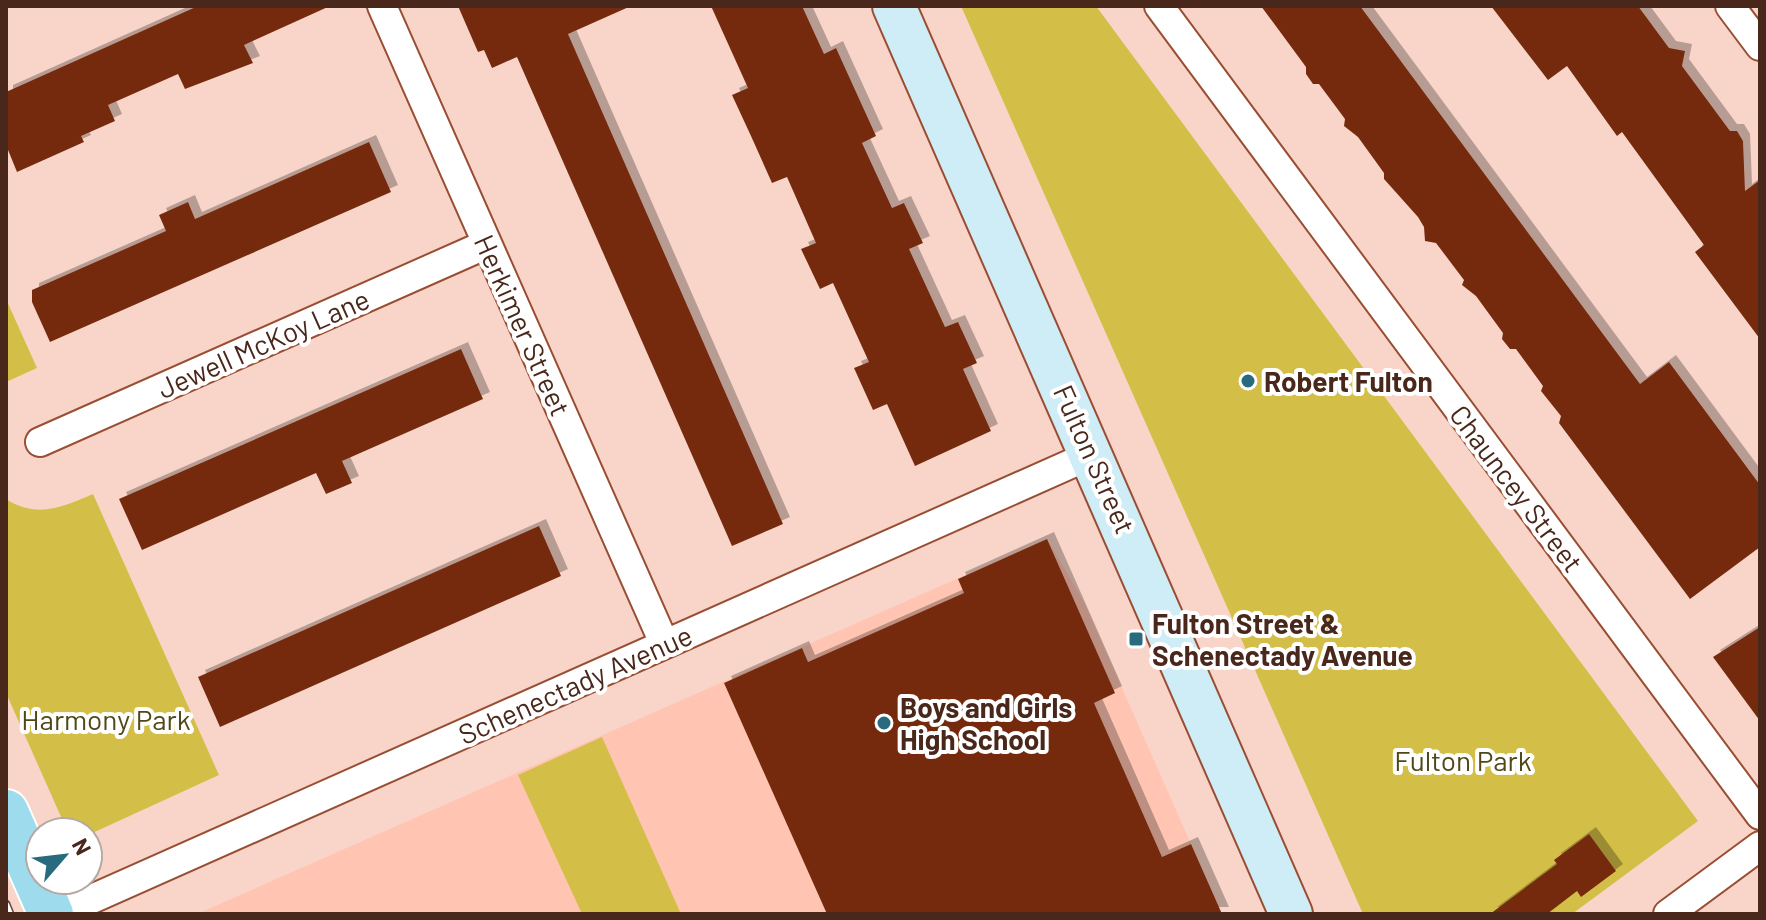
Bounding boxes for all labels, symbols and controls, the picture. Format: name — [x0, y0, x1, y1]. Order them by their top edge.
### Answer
street label: Herkimer Street — [468, 229, 578, 421]
street label: Jewell McKoy Lane — [152, 281, 374, 405]
place label: Robert Fulton — [1264, 364, 1433, 398]
marker: Robert Fulton — [1239, 372, 1257, 390]
street label: Fulton Street — [1047, 379, 1143, 539]
street label: Chauncey Street — [1443, 398, 1591, 578]
place label: Fulton Street & Schenectady Avenue — [1152, 606, 1413, 672]
street label: Schenectady Avenue — [453, 617, 697, 751]
marker: Fulton Street & Schenectady Avenue — [1127, 630, 1145, 648]
place label: Boys and Girls High School — [900, 690, 1072, 756]
park label: Harmony Park — [21, 702, 191, 736]
marker: Boys and Girls High School — [875, 714, 893, 732]
park label: Fulton Park — [1394, 743, 1532, 777]
north arrow — [24, 816, 104, 896]
text: N — [68, 834, 97, 859]

